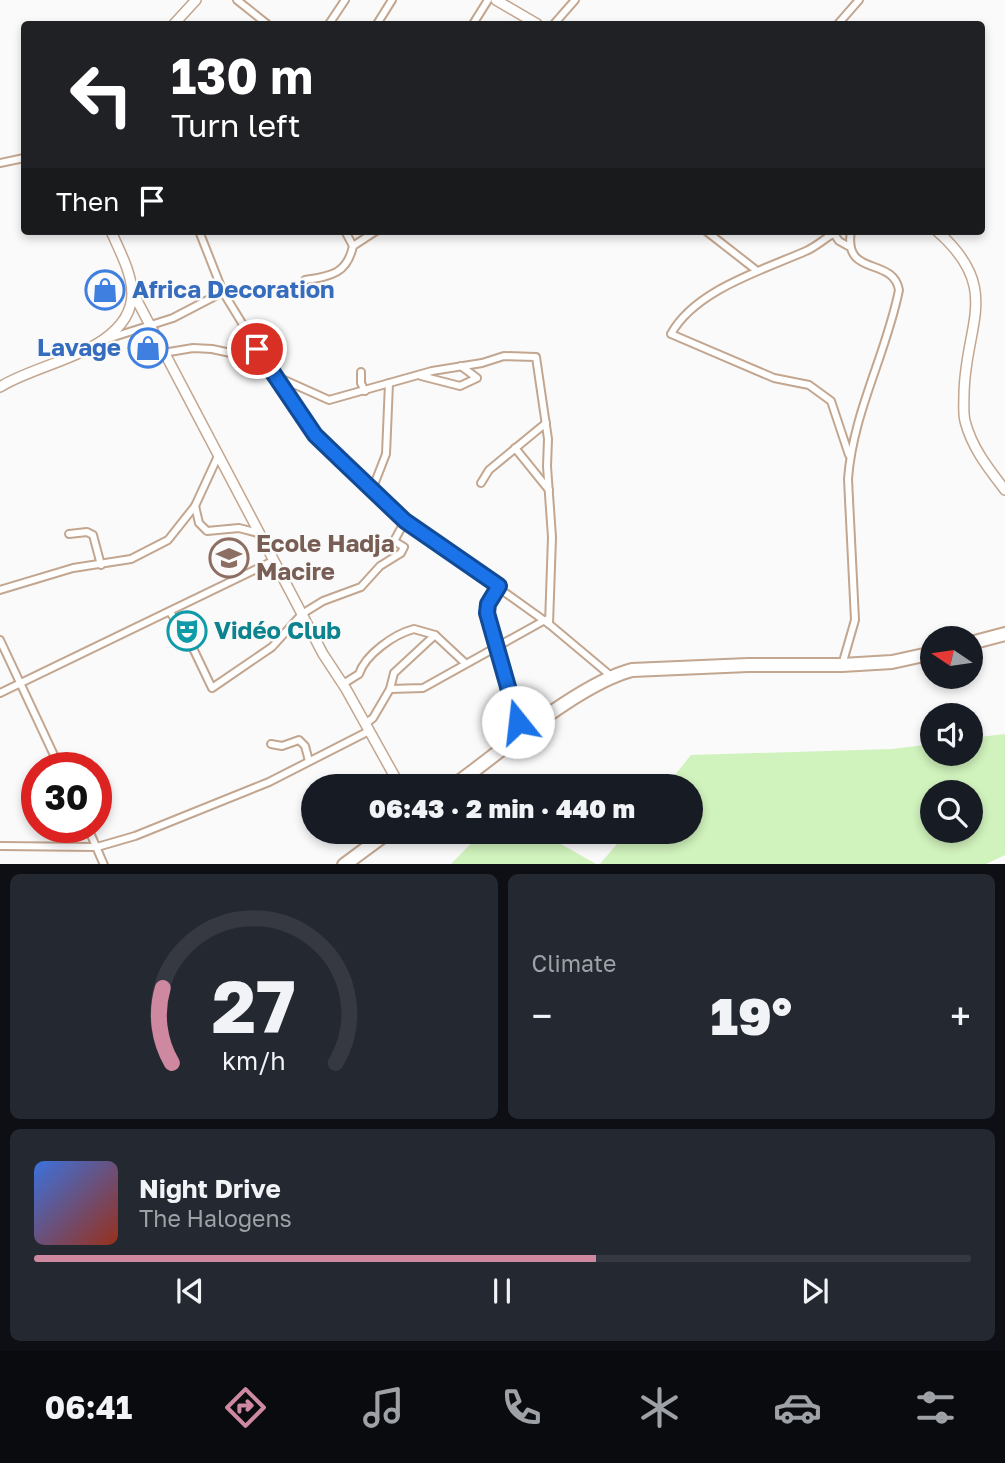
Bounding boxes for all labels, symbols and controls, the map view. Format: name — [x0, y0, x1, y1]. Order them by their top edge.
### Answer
text: 130 m — [171, 46, 313, 105]
icon: left — [56, 49, 147, 140]
text: Turn left — [171, 106, 300, 144]
icon: arrive — [133, 182, 171, 220]
text: Then — [56, 186, 119, 217]
shop icon: Africa Decoration — [84, 269, 126, 311]
place label: Africa Decoration — [132, 274, 335, 303]
pin — [227, 319, 287, 379]
shop icon: Lavage — [127, 327, 169, 369]
icon: arrive — [238, 330, 276, 368]
place label: Lavage — [37, 332, 121, 361]
place label: Ecole Hadja Macire — [256, 528, 395, 585]
school or university icon: Ecole Hadja Macire — [208, 537, 250, 579]
theatre icon: Vidéo Club — [166, 610, 208, 652]
place label: Vidéo Club — [214, 615, 341, 644]
north arrow — [920, 626, 984, 690]
map controls — [920, 626, 983, 843]
position arrow — [481, 685, 555, 759]
button: sound — [920, 703, 983, 766]
speed limit sign: 30 — [21, 752, 112, 843]
button: search — [920, 780, 983, 843]
text: 06:43 · 2 min · 440 m — [369, 793, 635, 824]
text: Climate — [532, 949, 616, 977]
text: 27 — [212, 962, 296, 1049]
text: 19° — [710, 984, 792, 1046]
text: − — [532, 993, 552, 1038]
text: + — [950, 993, 971, 1038]
text: km/h — [222, 1044, 286, 1075]
text: Night Drive — [139, 1173, 281, 1204]
text: The Halogens — [139, 1204, 292, 1232]
icon: previous — [171, 1272, 209, 1310]
icon: pause — [483, 1272, 521, 1310]
icon: next — [796, 1272, 834, 1310]
icon: directions — [221, 1383, 270, 1432]
icon: music — [359, 1383, 408, 1432]
icon: phone — [497, 1383, 546, 1432]
icon: climate — [635, 1383, 684, 1432]
icon: car — [773, 1383, 822, 1432]
icon: filters — [911, 1383, 960, 1432]
text: 06:41 — [45, 1388, 132, 1426]

